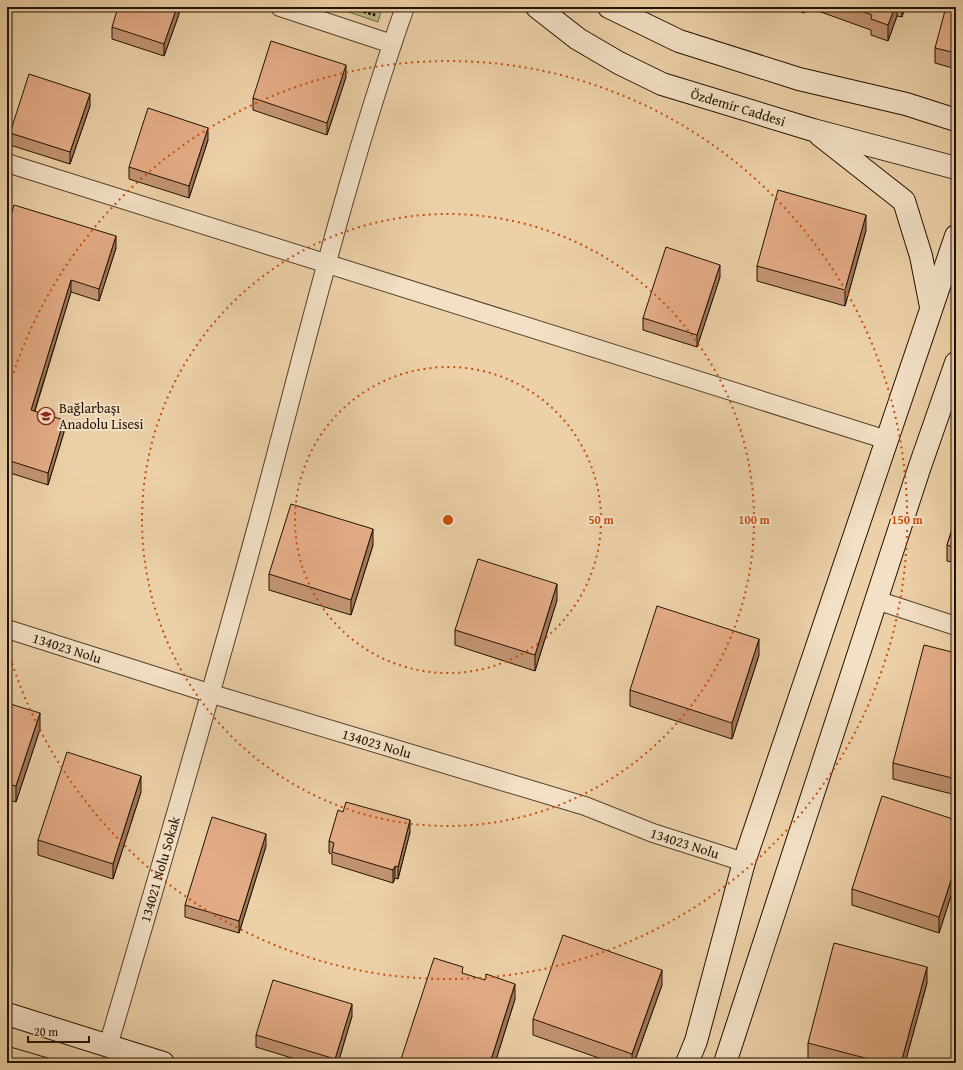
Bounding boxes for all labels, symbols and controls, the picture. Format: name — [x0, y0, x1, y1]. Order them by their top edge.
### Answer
street label: Özdemir Caddesi — [688, 83, 788, 131]
place label: Bağlarbaşı Anadolu Lisesi — [59, 398, 144, 434]
school or university icon: Bağlarbaşı Anadolu Lisesi — [36, 406, 56, 426]
text: 50 m — [588, 511, 614, 528]
text: 100 m — [738, 511, 771, 528]
text: 150 m — [891, 511, 924, 528]
centre of rings — [441, 513, 455, 527]
street label: 134023 Nolu — [30, 628, 105, 668]
street label: 134023 Nolu — [340, 724, 414, 763]
street label: 134021 Nolu Sokak — [135, 813, 185, 925]
street label: 134023 Nolu — [648, 823, 722, 864]
scale bar — [28, 1018, 89, 1044]
text: 20 m — [34, 1023, 58, 1040]

